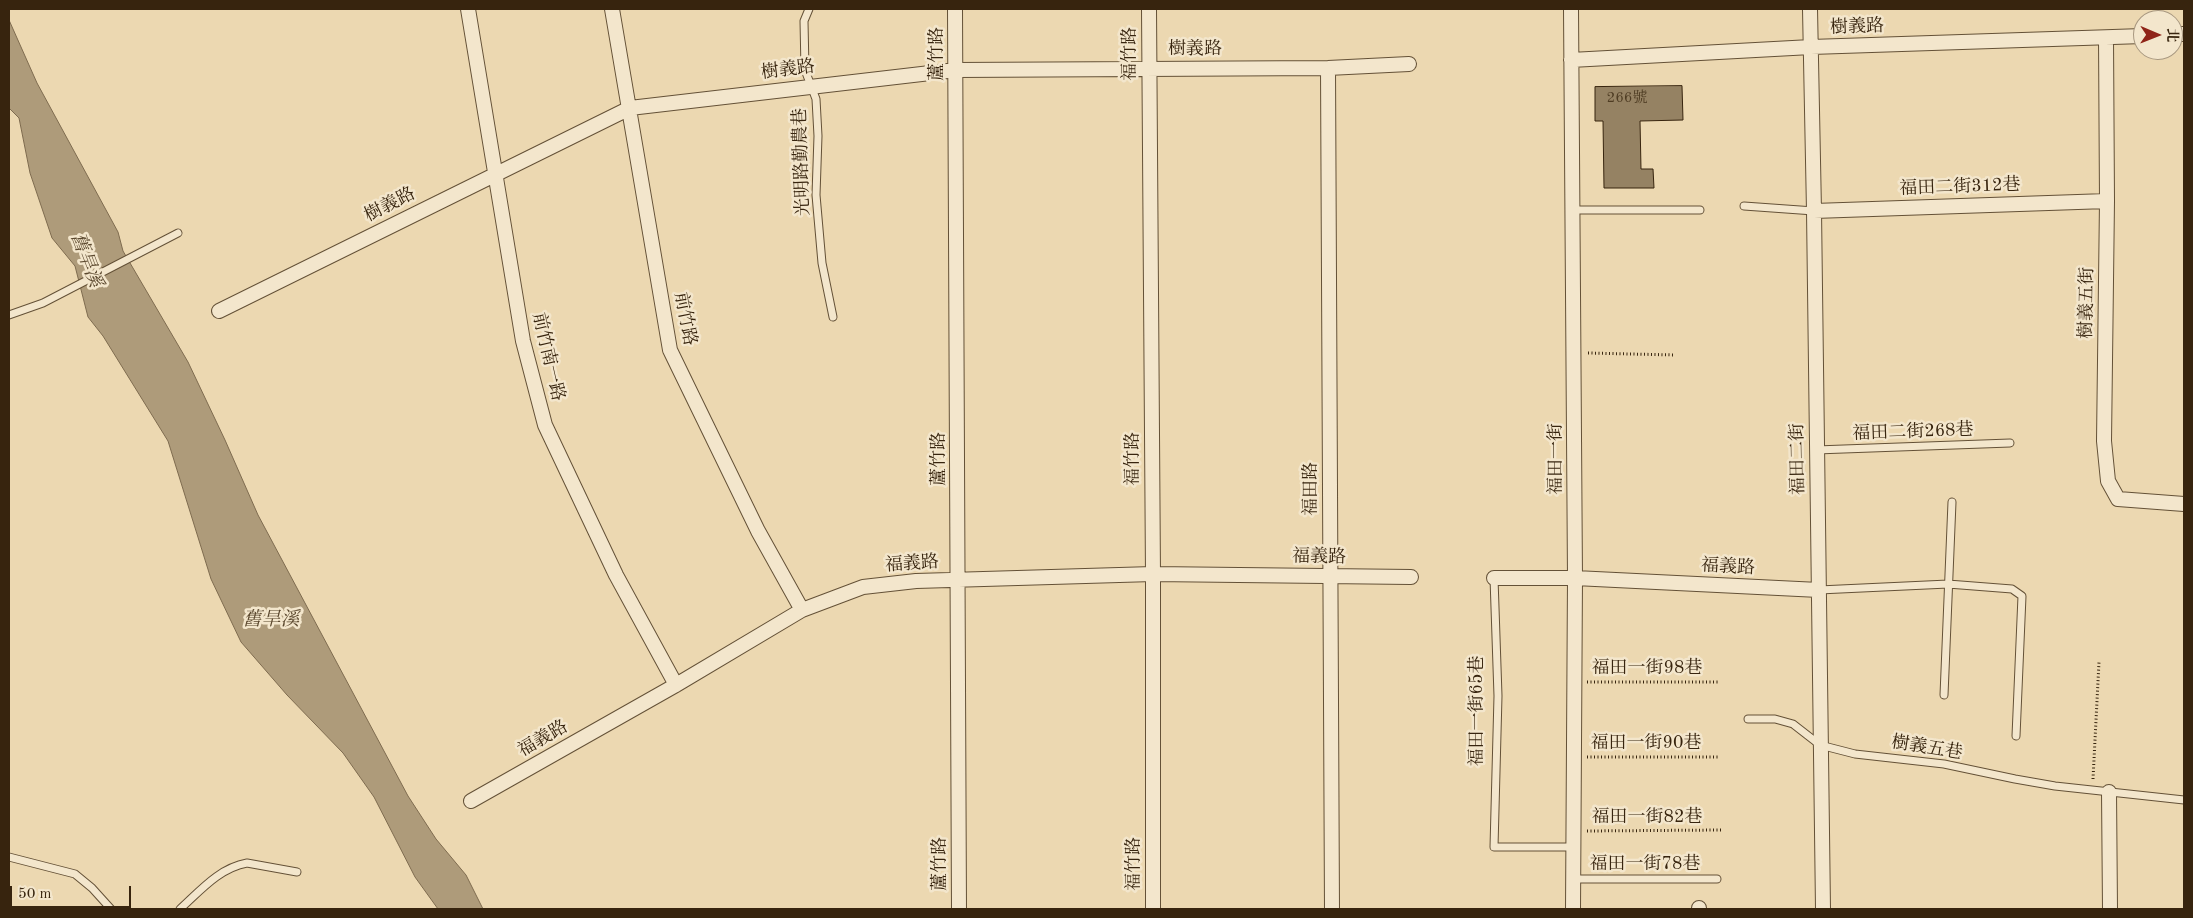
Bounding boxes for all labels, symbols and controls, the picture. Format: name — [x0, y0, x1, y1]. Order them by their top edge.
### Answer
north arrow — [2133, 10, 2183, 60]
street label: 樹義路 — [1830, 15, 1884, 39]
street label: 蘆竹路 — [926, 27, 948, 81]
street label: 福竹路 — [1119, 27, 1141, 81]
text: 北 — [2165, 28, 2179, 42]
street label: 樹義路 — [1168, 38, 1222, 60]
street label: 樹義路 — [760, 56, 816, 84]
house number: 266號 — [1606, 89, 1648, 107]
street label: 光明路勤農巷 — [789, 108, 815, 216]
street label: 福田二街312巷 — [1899, 174, 2021, 200]
street label: 樹義路 — [361, 183, 419, 227]
water label: 舊旱溪 — [65, 229, 107, 291]
street label: 樹義五街 — [2076, 267, 2098, 339]
street label: 前竹路 — [669, 290, 701, 348]
street label: 前竹南一路 — [527, 311, 569, 403]
street label: 福田二街268巷 — [1852, 419, 1974, 445]
street label: 福田一街 — [1545, 423, 1567, 495]
street label: 福田二街 — [1787, 423, 1809, 495]
street label: 蘆竹路 — [928, 432, 950, 486]
street label: 福竹路 — [1122, 432, 1144, 486]
street label: 福田路 — [1300, 462, 1322, 516]
street label: 福義路 — [1292, 546, 1346, 568]
street label: 福義路 — [884, 551, 940, 577]
street label: 福義路 — [1700, 555, 1756, 579]
water label: 舊旱溪 — [243, 609, 299, 631]
street label: 福田一街65巷 — [1466, 656, 1488, 766]
street label: 福田一街98巷 — [1592, 657, 1702, 679]
street label: 福義路 — [514, 716, 572, 762]
street label: 福田一街90巷 — [1591, 732, 1701, 754]
street label: 樹義五巷 — [1890, 732, 1964, 764]
street label: 福田一街82巷 — [1592, 806, 1702, 828]
street label: 蘆竹路 — [929, 837, 951, 891]
street label: 福竹路 — [1123, 837, 1145, 891]
street label: 福田一街78巷 — [1590, 853, 1700, 875]
scale bar — [12, 876, 134, 908]
text: 50 m — [18, 887, 52, 902]

